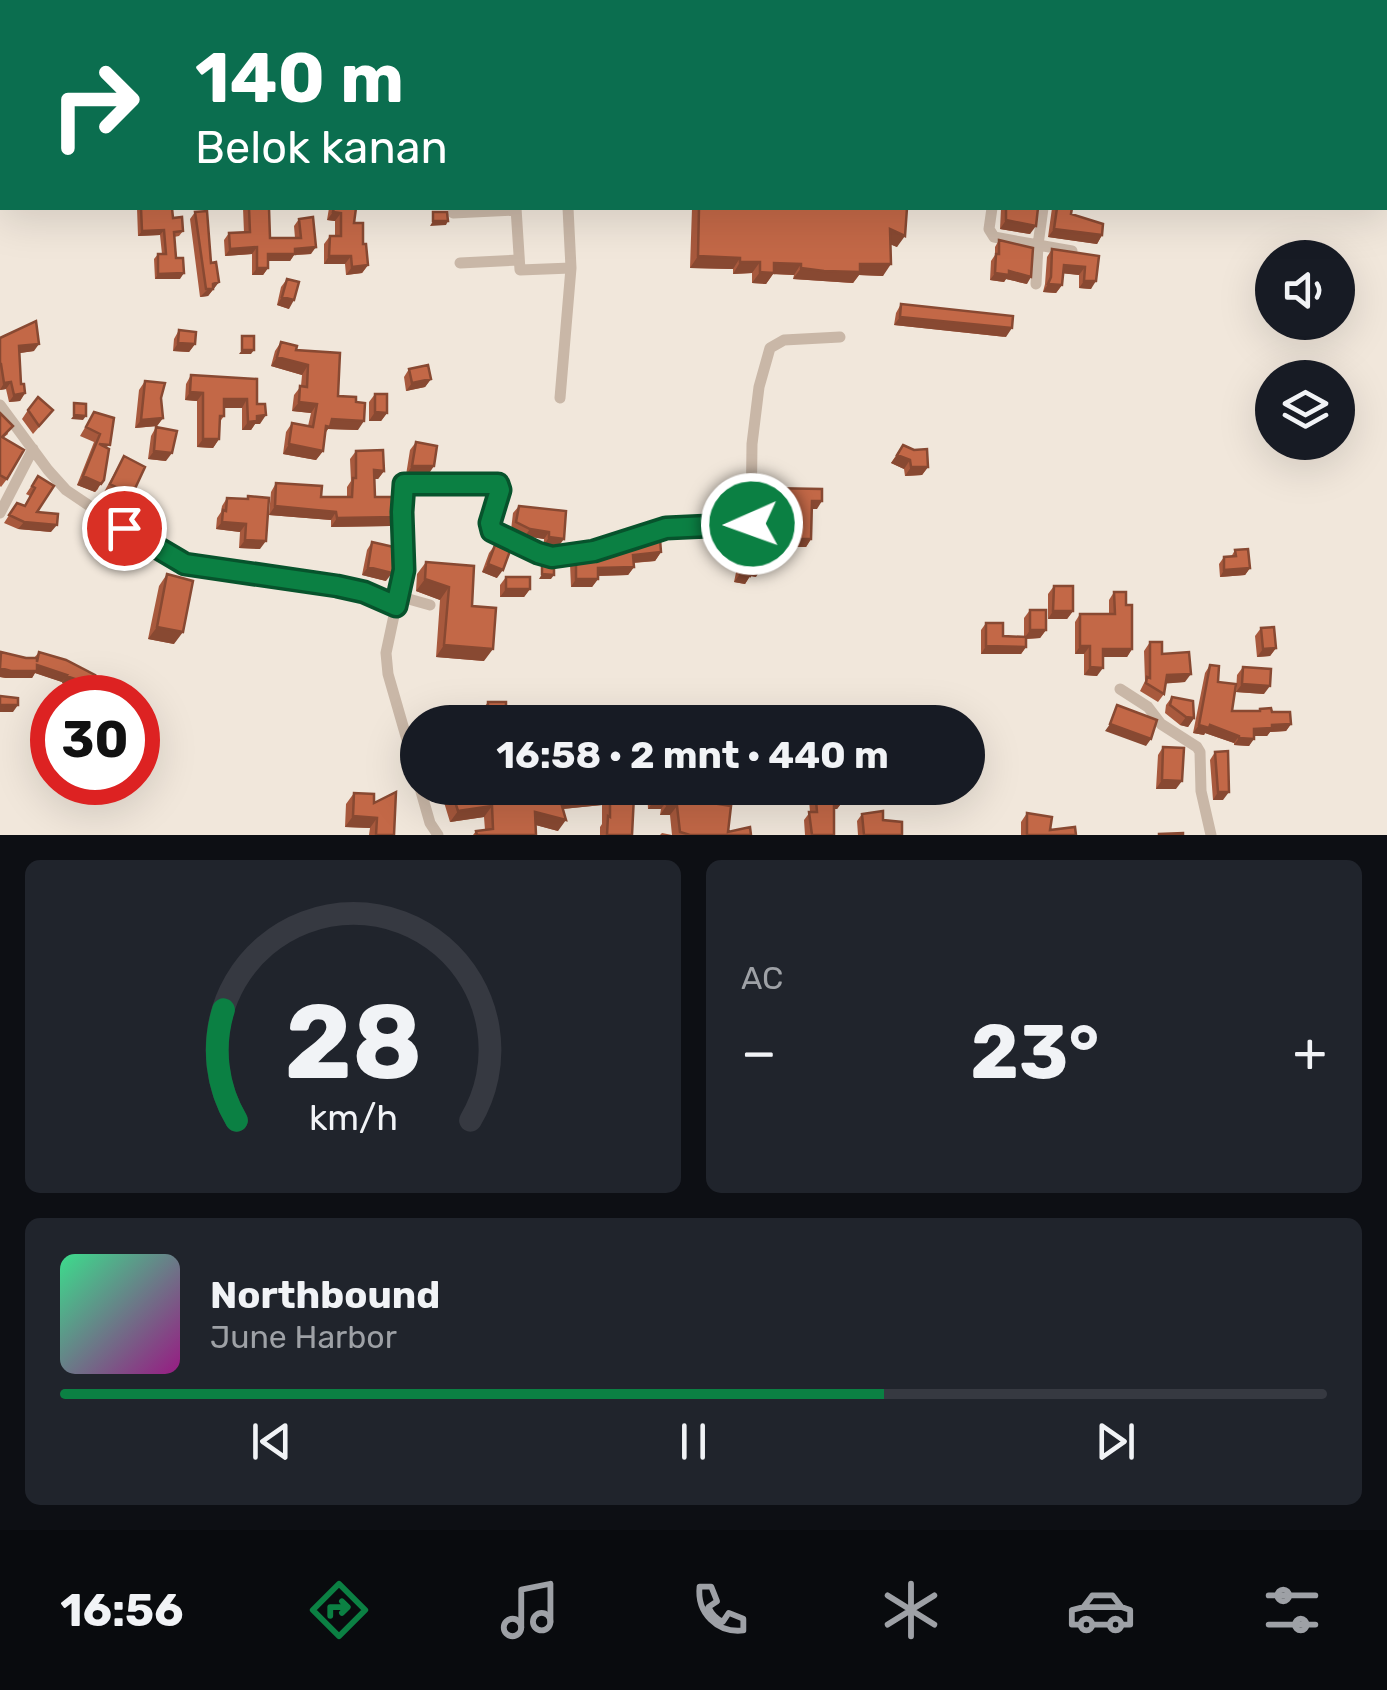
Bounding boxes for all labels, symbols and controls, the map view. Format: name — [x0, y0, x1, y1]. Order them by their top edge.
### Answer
text: 140 m — [195, 37, 404, 120]
icon: right — [30, 40, 160, 170]
text: Belok kanan — [195, 121, 448, 174]
map controls — [1255, 240, 1355, 460]
button: sound — [1255, 240, 1355, 340]
button: layers — [1255, 360, 1355, 460]
position arrow — [700, 472, 804, 576]
pin — [82, 486, 167, 571]
icon: arrive — [97, 501, 152, 556]
speed limit sign: 30 — [30, 675, 160, 805]
text: 16:58 · 2 mnt · 440 m — [496, 732, 889, 778]
text: AC — [741, 959, 783, 997]
text: 28 — [284, 981, 422, 1104]
text: 23° — [970, 1008, 1099, 1097]
text: − — [741, 1020, 777, 1085]
text: + — [1293, 1020, 1327, 1085]
text: km/h — [308, 1097, 398, 1139]
text: Northbound — [210, 1272, 440, 1318]
text: June Harbor — [210, 1318, 397, 1356]
icon: previous — [244, 1414, 299, 1469]
icon: pause — [666, 1414, 721, 1469]
icon: next — [1088, 1414, 1143, 1469]
icon: directions — [304, 1575, 374, 1645]
icon: music — [495, 1575, 565, 1645]
icon: phone — [685, 1575, 755, 1645]
icon: climate — [876, 1575, 946, 1645]
icon: car — [1066, 1575, 1136, 1645]
icon: filters — [1257, 1575, 1327, 1645]
text: 16:56 — [60, 1584, 183, 1637]

